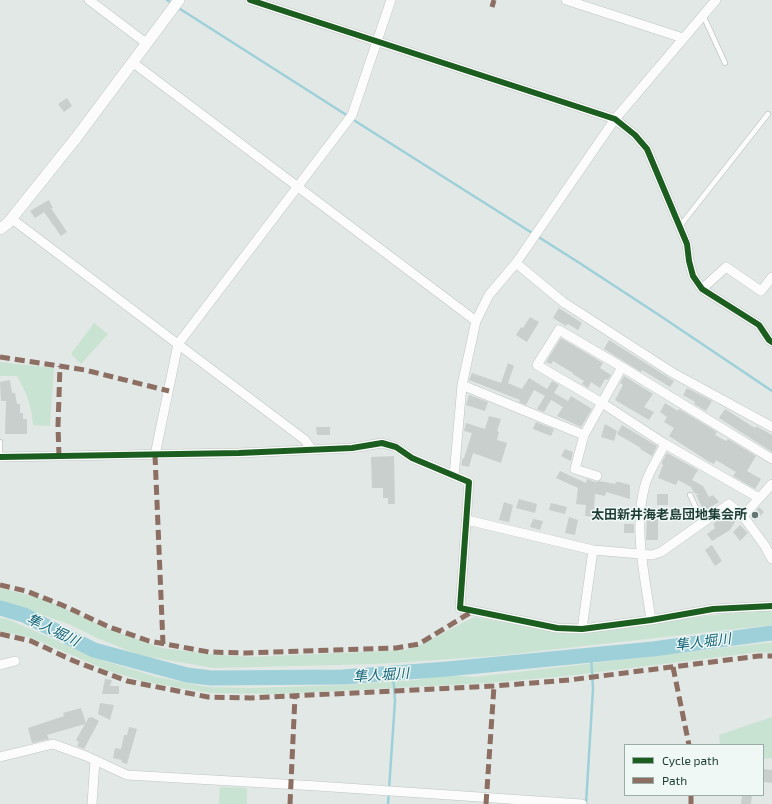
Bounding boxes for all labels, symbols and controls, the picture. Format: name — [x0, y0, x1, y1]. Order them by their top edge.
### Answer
place label: 太田新井海老島団地集会所 — [591, 507, 747, 523]
marker: 太田新井海老島団地集会所 — [750, 510, 760, 520]
water label: 隼人堀川 — [24, 610, 82, 650]
water label: 隼人堀川 — [674, 630, 732, 654]
water label: 隼人堀川 — [352, 665, 410, 685]
legend — [624, 744, 764, 796]
text: Cycle path — [662, 753, 719, 767]
text: Path — [662, 773, 687, 787]

